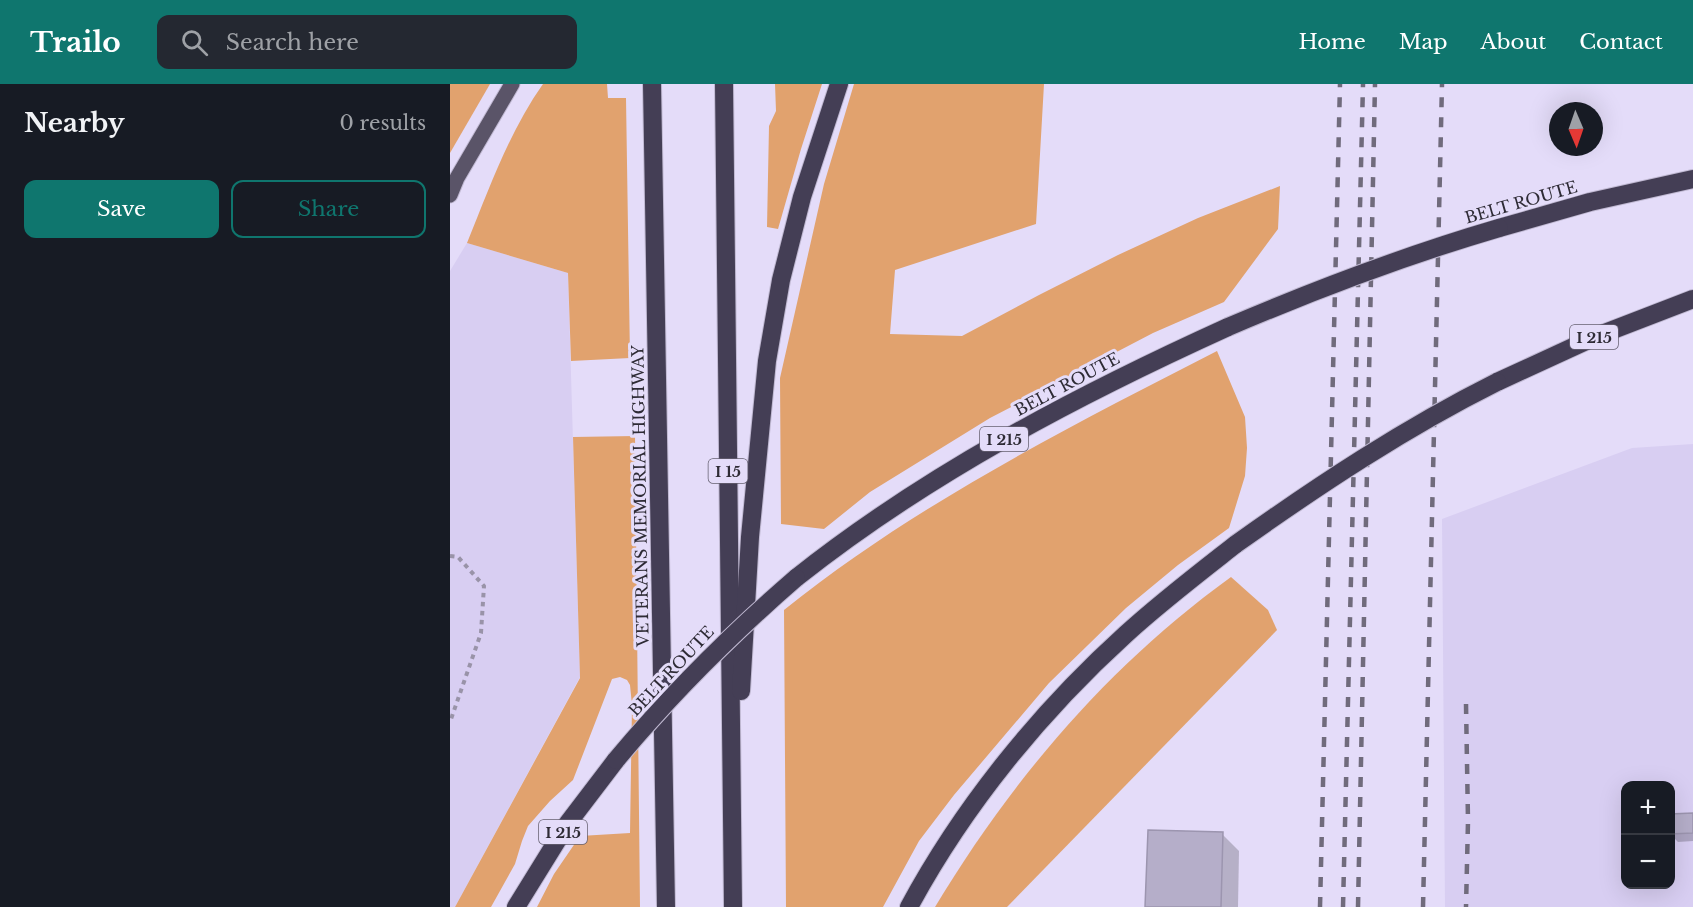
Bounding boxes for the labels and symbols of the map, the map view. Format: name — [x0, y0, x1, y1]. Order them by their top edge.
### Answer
north arrow — [1549, 102, 1603, 156]
street label: BELT ROUTE — [1462, 176, 1580, 228]
road number: I 215 — [1570, 325, 1618, 349]
street label: VETERANS MEMORIAL HIGHWAY — [627, 345, 653, 648]
street label: BELT ROUTE — [1011, 348, 1123, 420]
road number: I 215 — [980, 427, 1028, 451]
road number: I 15 — [708, 459, 748, 483]
street label: BELT ROUTE — [624, 622, 718, 720]
road number: I 215 — [539, 820, 587, 844]

